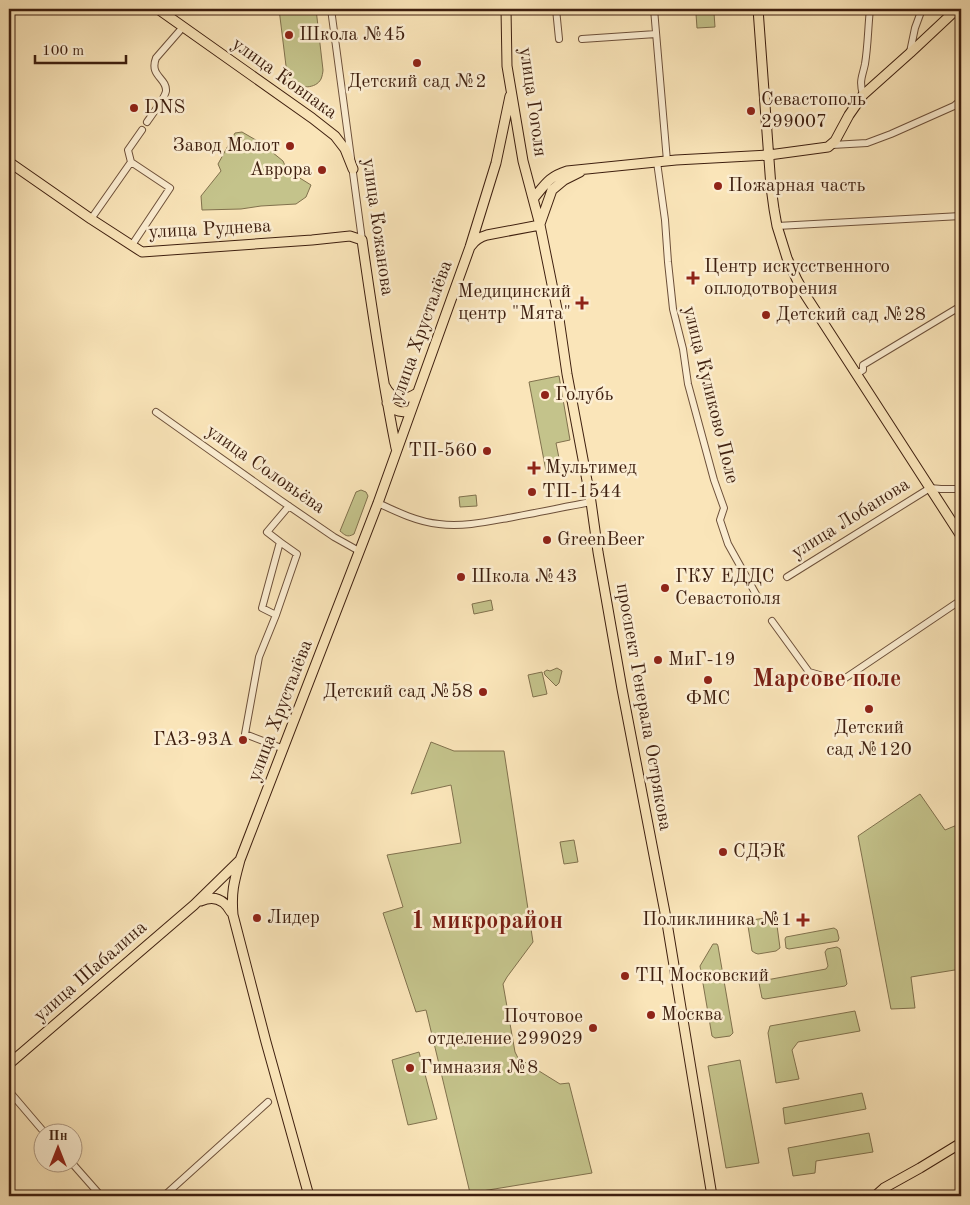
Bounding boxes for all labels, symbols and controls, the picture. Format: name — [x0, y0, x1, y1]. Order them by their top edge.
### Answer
place label: Школа №45 — [299, 26, 406, 45]
marker: Школа №45 — [283, 29, 295, 41]
scale bar — [35, 32, 126, 64]
street label: улица Ковпака — [228, 35, 341, 124]
text: 100 m — [42, 44, 84, 59]
street label: улица Гоголя — [515, 46, 549, 158]
marker: Детский сад №2 — [411, 57, 423, 69]
place label: Детский сад №2 — [348, 73, 486, 92]
place label: Севастополь 299007 — [761, 91, 866, 132]
place label: DNS — [144, 99, 185, 118]
marker: DNS — [128, 102, 140, 114]
marker: Севастополь 299007 — [745, 105, 757, 117]
place label: Завод Молот — [173, 137, 280, 156]
marker: Завод Молот — [284, 140, 296, 152]
street label: улица Кожанова — [358, 157, 396, 298]
place label: Аврора — [250, 161, 313, 180]
marker: Аврора — [316, 164, 328, 176]
place label: Пожарная часть — [728, 177, 865, 196]
marker: Пожарная часть — [712, 180, 724, 192]
street label: улица Руднева — [148, 217, 273, 243]
street label: улица Хрусталёва — [387, 258, 457, 406]
place label: Центр искусственного оплодотворения — [704, 258, 890, 299]
marker: Центр искусственного оплодотворения — [686, 271, 700, 285]
place label: Медицинский центр "Мята" — [457, 283, 571, 324]
marker: Медицинский центр "Мята" — [575, 296, 589, 310]
street label: улица Куликово Поле — [679, 304, 741, 486]
place label: Детский сад №28 — [776, 306, 926, 325]
marker: Детский сад №28 — [760, 309, 772, 321]
place label: Голубь — [555, 386, 613, 405]
marker: Голубь — [539, 389, 551, 401]
street label: улица Соловьёва — [202, 422, 328, 518]
place label: ТП-560 — [408, 442, 477, 461]
marker: ТП-560 — [481, 445, 493, 457]
place label: Мультимед — [545, 459, 637, 478]
marker: Мультимед — [527, 461, 541, 475]
street label: улица Лобанова — [789, 475, 914, 563]
place label: ТП-1544 — [542, 483, 622, 502]
marker: ТП-1544 — [526, 486, 538, 498]
place label: GreenBeer — [557, 531, 645, 550]
marker: GreenBeer — [541, 534, 553, 546]
place label: Школа №43 — [471, 568, 578, 587]
place label: ГКУ ЕДДС Севастополя — [675, 568, 781, 609]
marker: Школа №43 — [455, 571, 467, 583]
street label: проспект Генерала Острякова — [612, 582, 674, 833]
marker: ГКУ ЕДДС Севастополя — [659, 582, 671, 594]
street label: улица Хрусталёва — [245, 637, 317, 785]
place label: МиГ-19 — [668, 651, 736, 670]
marker: МиГ-19 — [652, 654, 664, 666]
district label: Марсове поле — [753, 668, 901, 692]
marker: ФМС — [702, 674, 714, 686]
place label: Детский сад №58 — [323, 683, 473, 702]
marker: Детский сад №58 — [477, 686, 489, 698]
place label: ФМС — [686, 690, 730, 709]
marker: Детский сад №120 — [863, 703, 875, 715]
place label: Детский сад №120 — [826, 719, 912, 760]
place label: ГАЗ-93А — [153, 731, 233, 750]
marker: ГАЗ-93А — [237, 734, 249, 746]
place label: СДЭК — [733, 843, 786, 862]
marker: СДЭК — [717, 846, 729, 858]
place label: Лидер — [267, 909, 320, 928]
district label: 1 микрорайон — [411, 910, 563, 934]
place label: Поликлиника №1 — [642, 911, 792, 930]
marker: Лидер — [251, 912, 263, 924]
marker: Поликлиника №1 — [796, 913, 810, 927]
street label: улица Шабалина — [31, 918, 152, 1026]
place label: ТЦ Московский — [635, 967, 769, 986]
marker: ТЦ Московский — [619, 970, 631, 982]
place label: Москва — [661, 1006, 723, 1025]
place label: Почтовое отделение 299029 — [427, 1008, 583, 1049]
marker: Москва — [645, 1009, 657, 1021]
marker: Почтовое отделение 299029 — [587, 1022, 599, 1034]
place label: Гимназия №8 — [420, 1059, 538, 1078]
marker: Гимназия №8 — [404, 1062, 416, 1074]
north arrow — [32, 1122, 82, 1172]
text: Пн — [48, 1129, 68, 1143]

